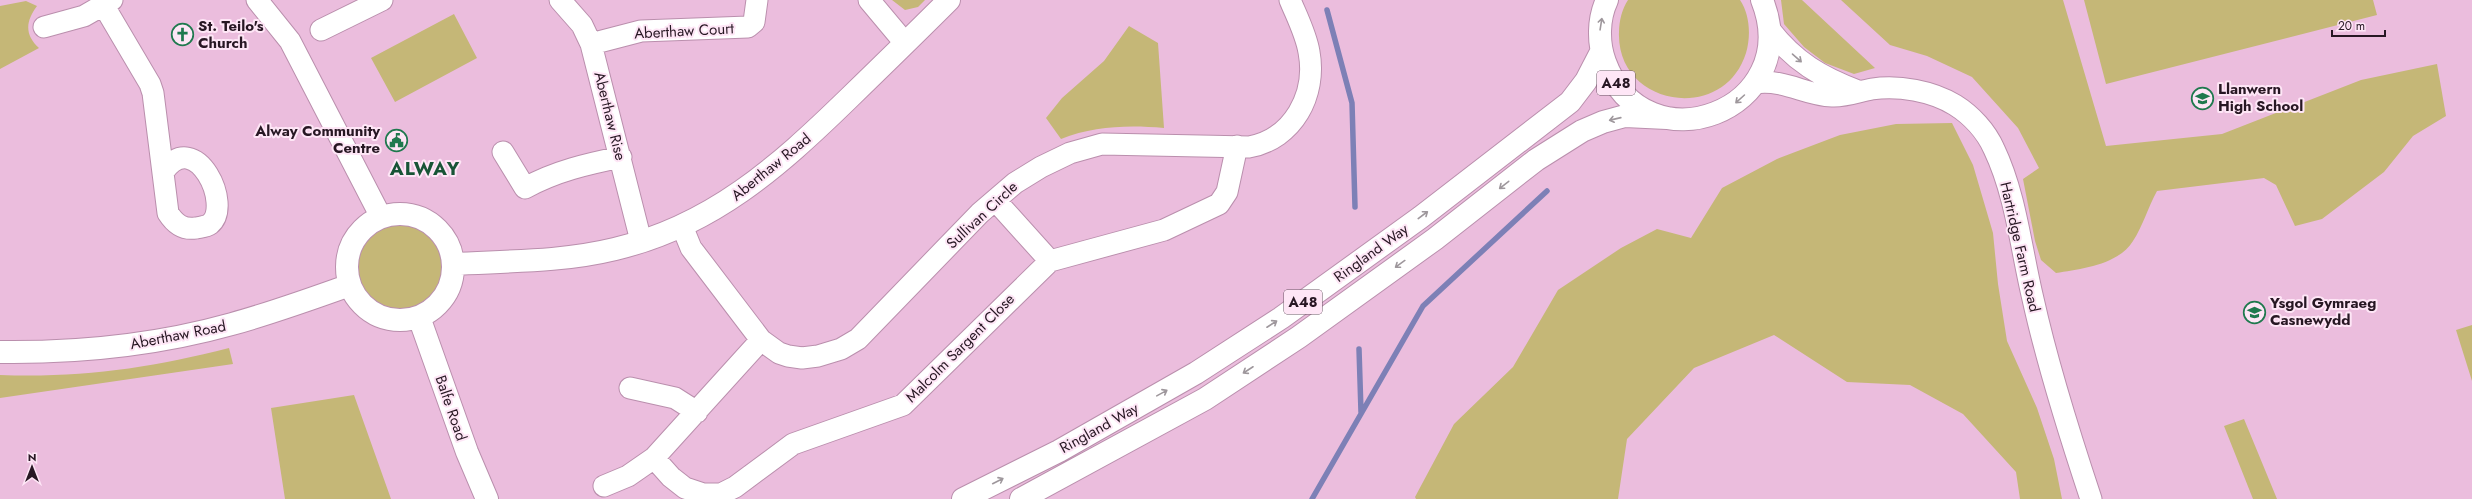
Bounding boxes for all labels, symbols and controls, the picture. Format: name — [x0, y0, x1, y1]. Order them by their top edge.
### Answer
scale bar — [2332, 12, 2385, 38]
place label: St. Teilo's Church — [198, 15, 264, 54]
street label: Aberthaw Court — [634, 17, 735, 45]
text: 20 m — [2338, 17, 2365, 35]
one-way arrow — [1597, 18, 1605, 31]
church icon: St. Teilo's Church — [170, 22, 196, 48]
one-way arrow — [1792, 54, 1802, 63]
street label: Aberthaw Rise — [588, 69, 632, 163]
road number: A48 — [1597, 71, 1635, 95]
place label: Llanwern High School — [2218, 78, 2303, 117]
school or university icon: Llanwern High School — [2190, 85, 2216, 111]
one-way arrow — [1735, 94, 1745, 103]
one-way arrow — [1609, 116, 1622, 123]
place label: Alway Community Centre — [254, 120, 380, 159]
public building icon: Alway Community Centre — [383, 127, 409, 153]
street label: Aberthaw Road — [726, 128, 816, 206]
district label: ALWAY — [389, 155, 460, 182]
street label: Sullivan Circle — [941, 176, 1023, 254]
one-way arrow — [1498, 180, 1509, 189]
street label: Hartridge Farm Road — [1994, 180, 2046, 314]
one-way arrow — [1417, 211, 1428, 219]
street label: Ringland Way — [1329, 218, 1413, 288]
one-way arrow — [1395, 259, 1406, 268]
street label: Malcolm Sargent Close — [901, 288, 1020, 407]
road number: A48 — [1284, 290, 1322, 314]
place label: Ysgol Gymraeg Casnewydd — [2269, 292, 2376, 331]
school or university icon: Ysgol Gymraeg Casnewydd — [2241, 299, 2267, 325]
street label: Aberthaw Road — [128, 315, 228, 355]
one-way arrow — [1266, 320, 1277, 328]
one-way arrow — [1243, 366, 1254, 374]
street label: Balfe Road — [430, 372, 472, 444]
one-way arrow — [1155, 388, 1167, 396]
street label: Ringland Way — [1055, 397, 1143, 459]
north arrow — [12, 447, 52, 487]
text: N — [28, 449, 36, 465]
one-way arrow — [992, 477, 1004, 485]

